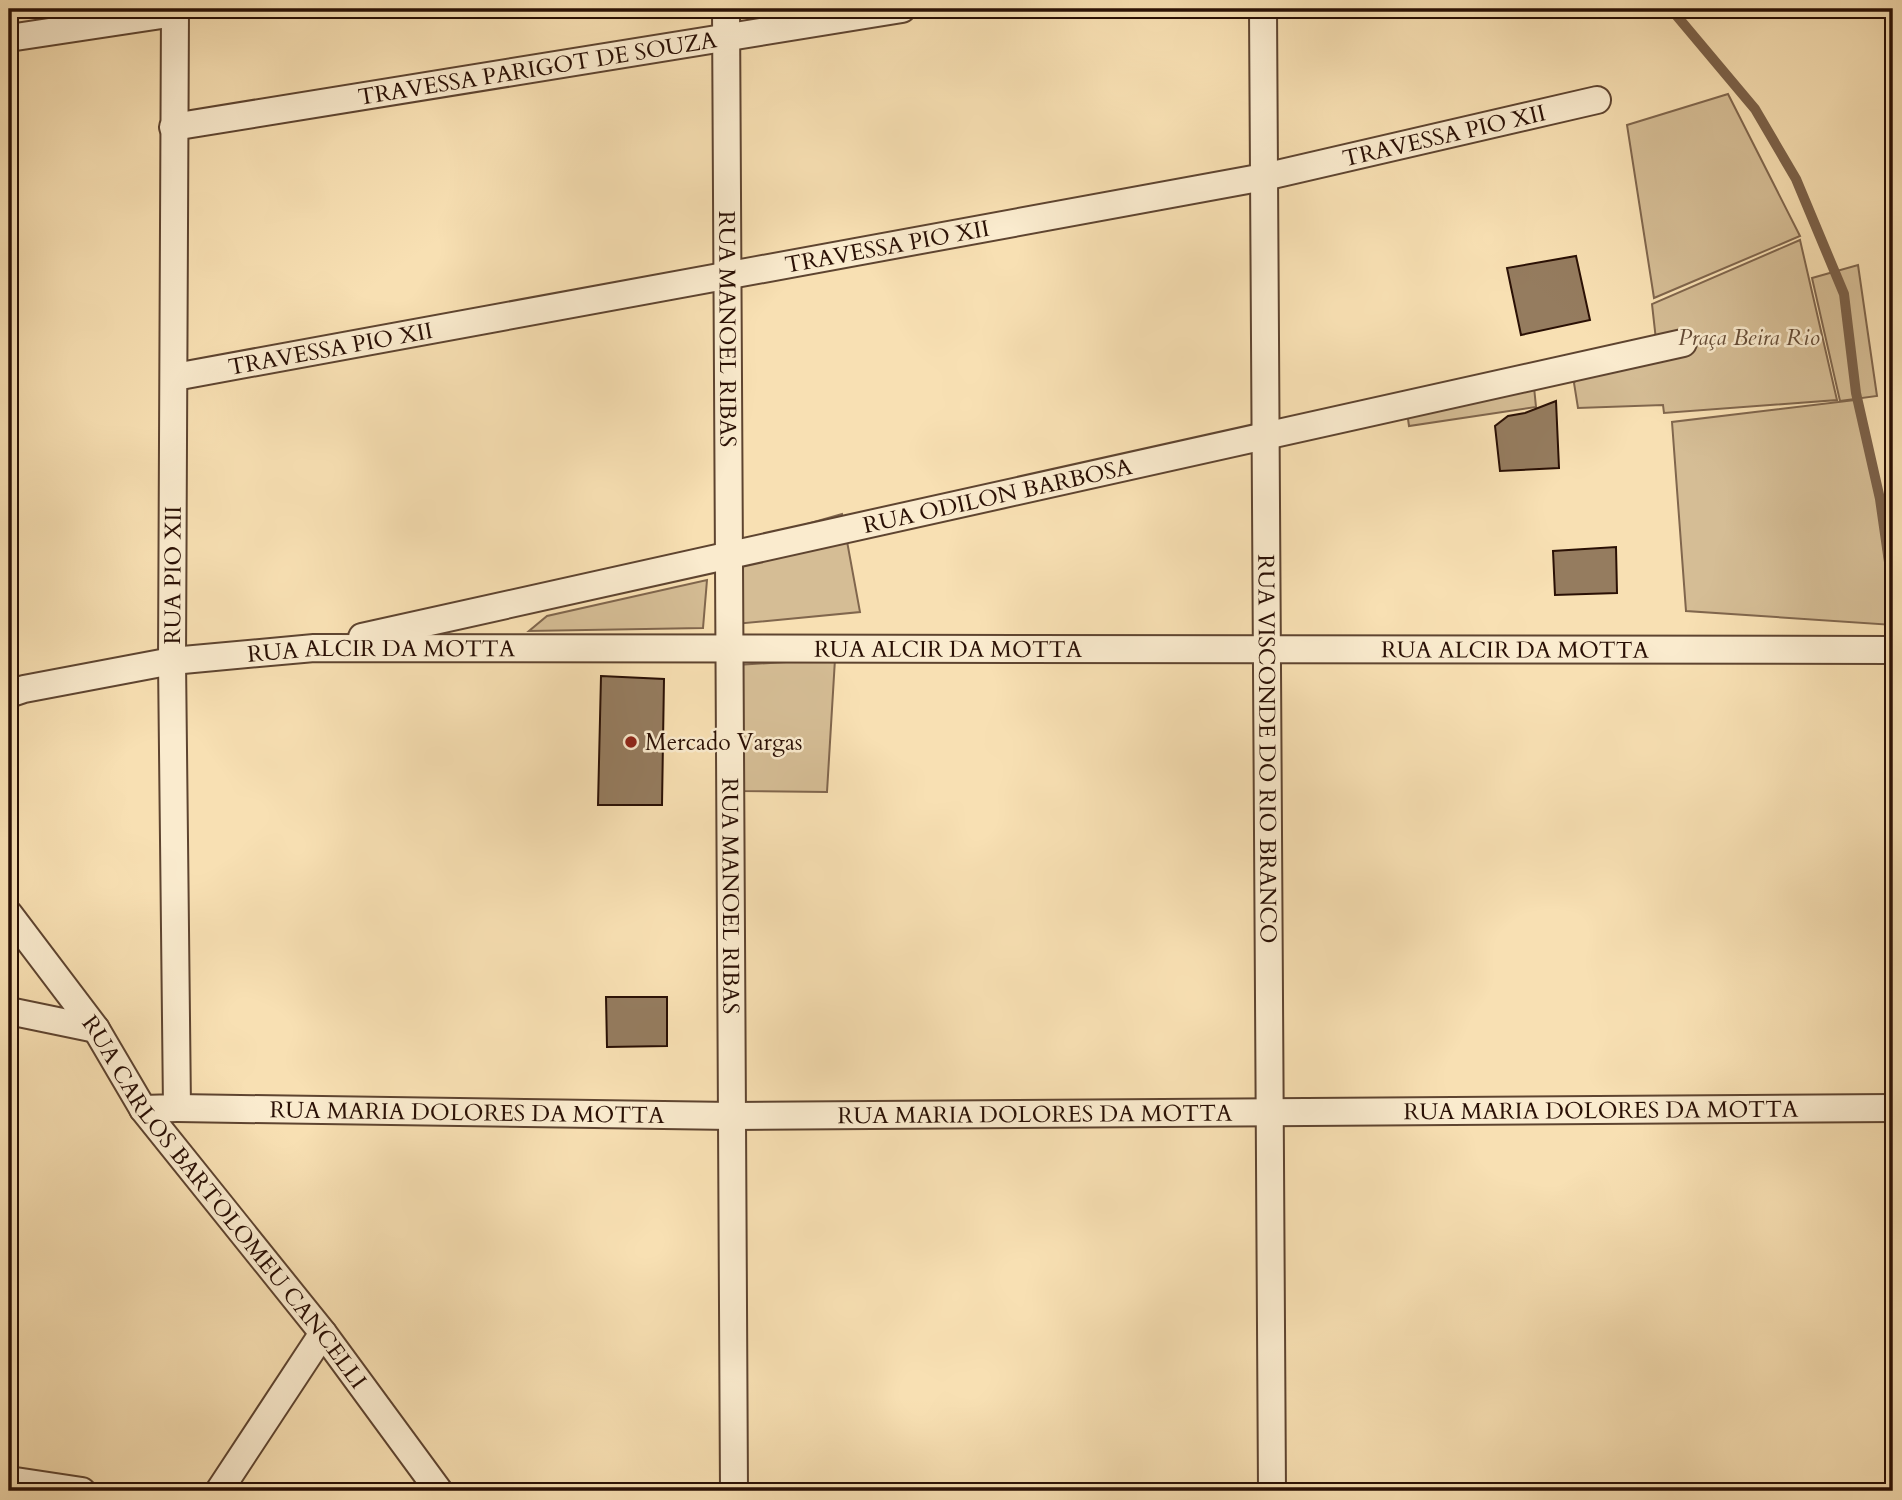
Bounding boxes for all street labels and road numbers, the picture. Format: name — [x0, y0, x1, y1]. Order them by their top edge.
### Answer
street label: TRAVESSA PARIGOT DE SOUZA — [356, 24, 719, 112]
street label: TRAVESSA PIO XII — [1340, 97, 1549, 174]
street label: RUA MANOEL RIBAS — [712, 211, 744, 447]
street label: TRAVESSA PIO XII — [782, 212, 992, 280]
street label: TRAVESSA PIO XII — [226, 314, 435, 382]
street label: RUA ODILON BARBOSA — [860, 450, 1136, 541]
street label: RUA PIO XII — [157, 506, 188, 644]
street label: RUA VISCONDE DO RIO BRANCO — [1251, 554, 1284, 944]
street label: RUA ALCIR DA MOTTA — [246, 632, 516, 670]
street label: RUA ALCIR DA MOTTA — [814, 633, 1083, 664]
street label: RUA ALCIR DA MOTTA — [1381, 634, 1650, 665]
street label: RUA MANOEL RIBAS — [715, 778, 747, 1014]
street label: RUA CARLOS BARTOLOMEU CANCELLI — [75, 1009, 374, 1395]
street label: RUA MARIA DOLORES DA MOTTA — [1403, 1093, 1799, 1127]
street label: RUA MARIA DOLORES DA MOTTA — [269, 1094, 665, 1131]
street label: RUA MARIA DOLORES DA MOTTA — [837, 1097, 1233, 1131]

